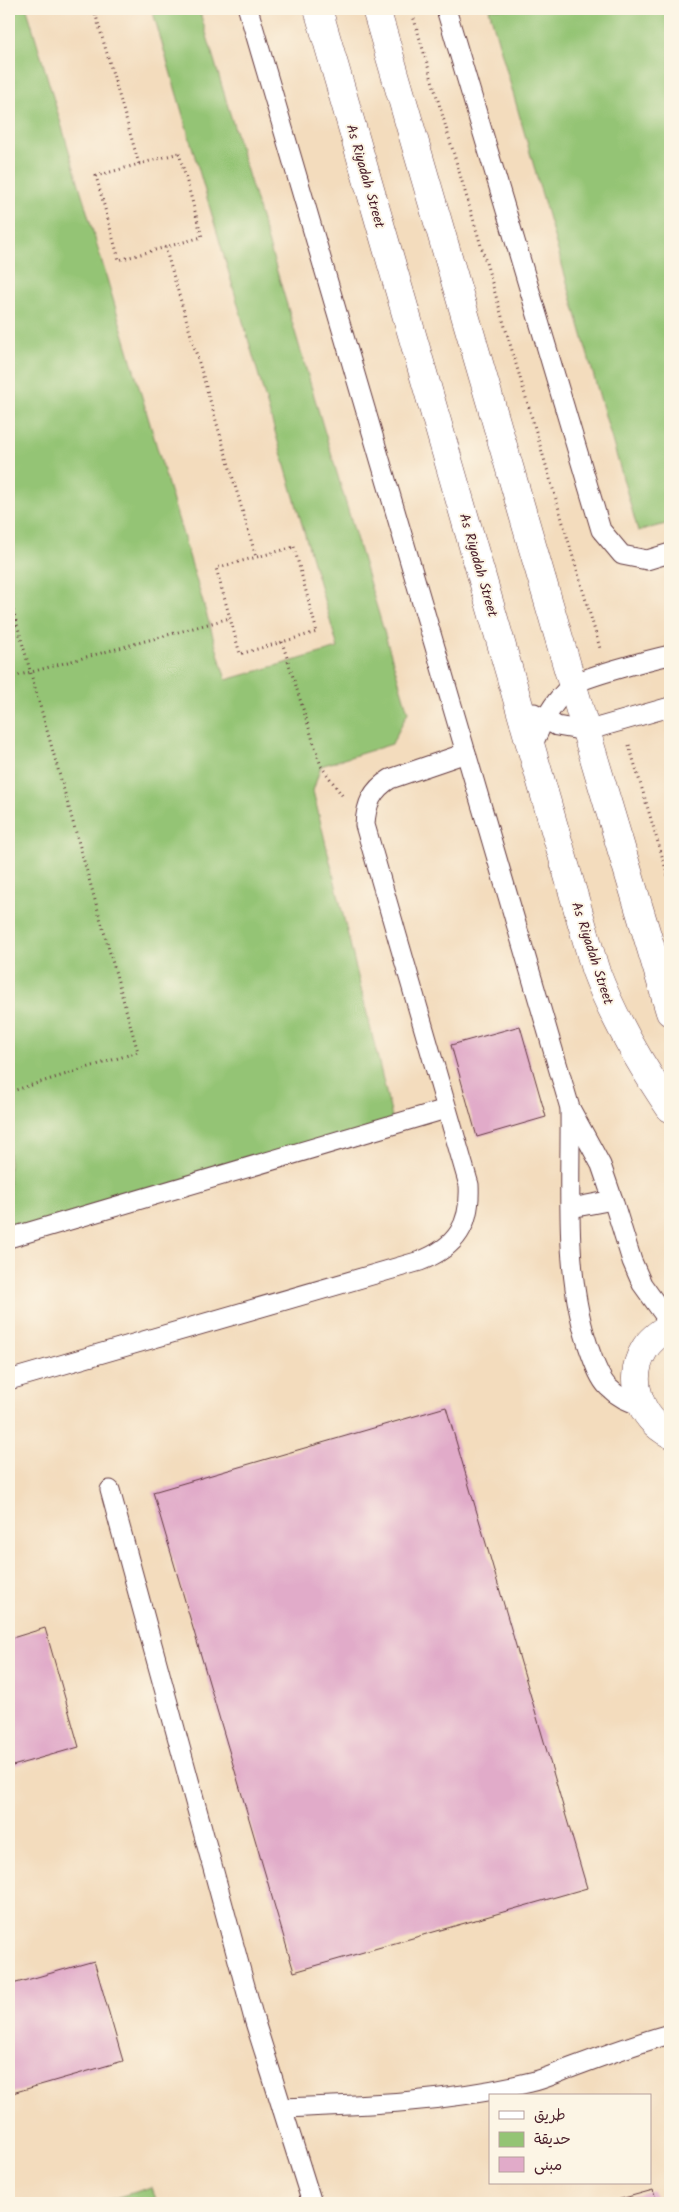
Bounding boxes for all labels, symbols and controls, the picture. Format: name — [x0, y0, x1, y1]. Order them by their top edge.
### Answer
street label: As Riyadah Street — [340, 122, 391, 231]
street label: As Riyadah Street — [453, 511, 504, 620]
street label: As Riyadah Street — [565, 899, 619, 1008]
legend — [489, 2094, 652, 2184]
text: طريق — [534, 2104, 566, 2128]
text: حديقة — [534, 2128, 571, 2152]
text: مبنى — [534, 2154, 562, 2178]

